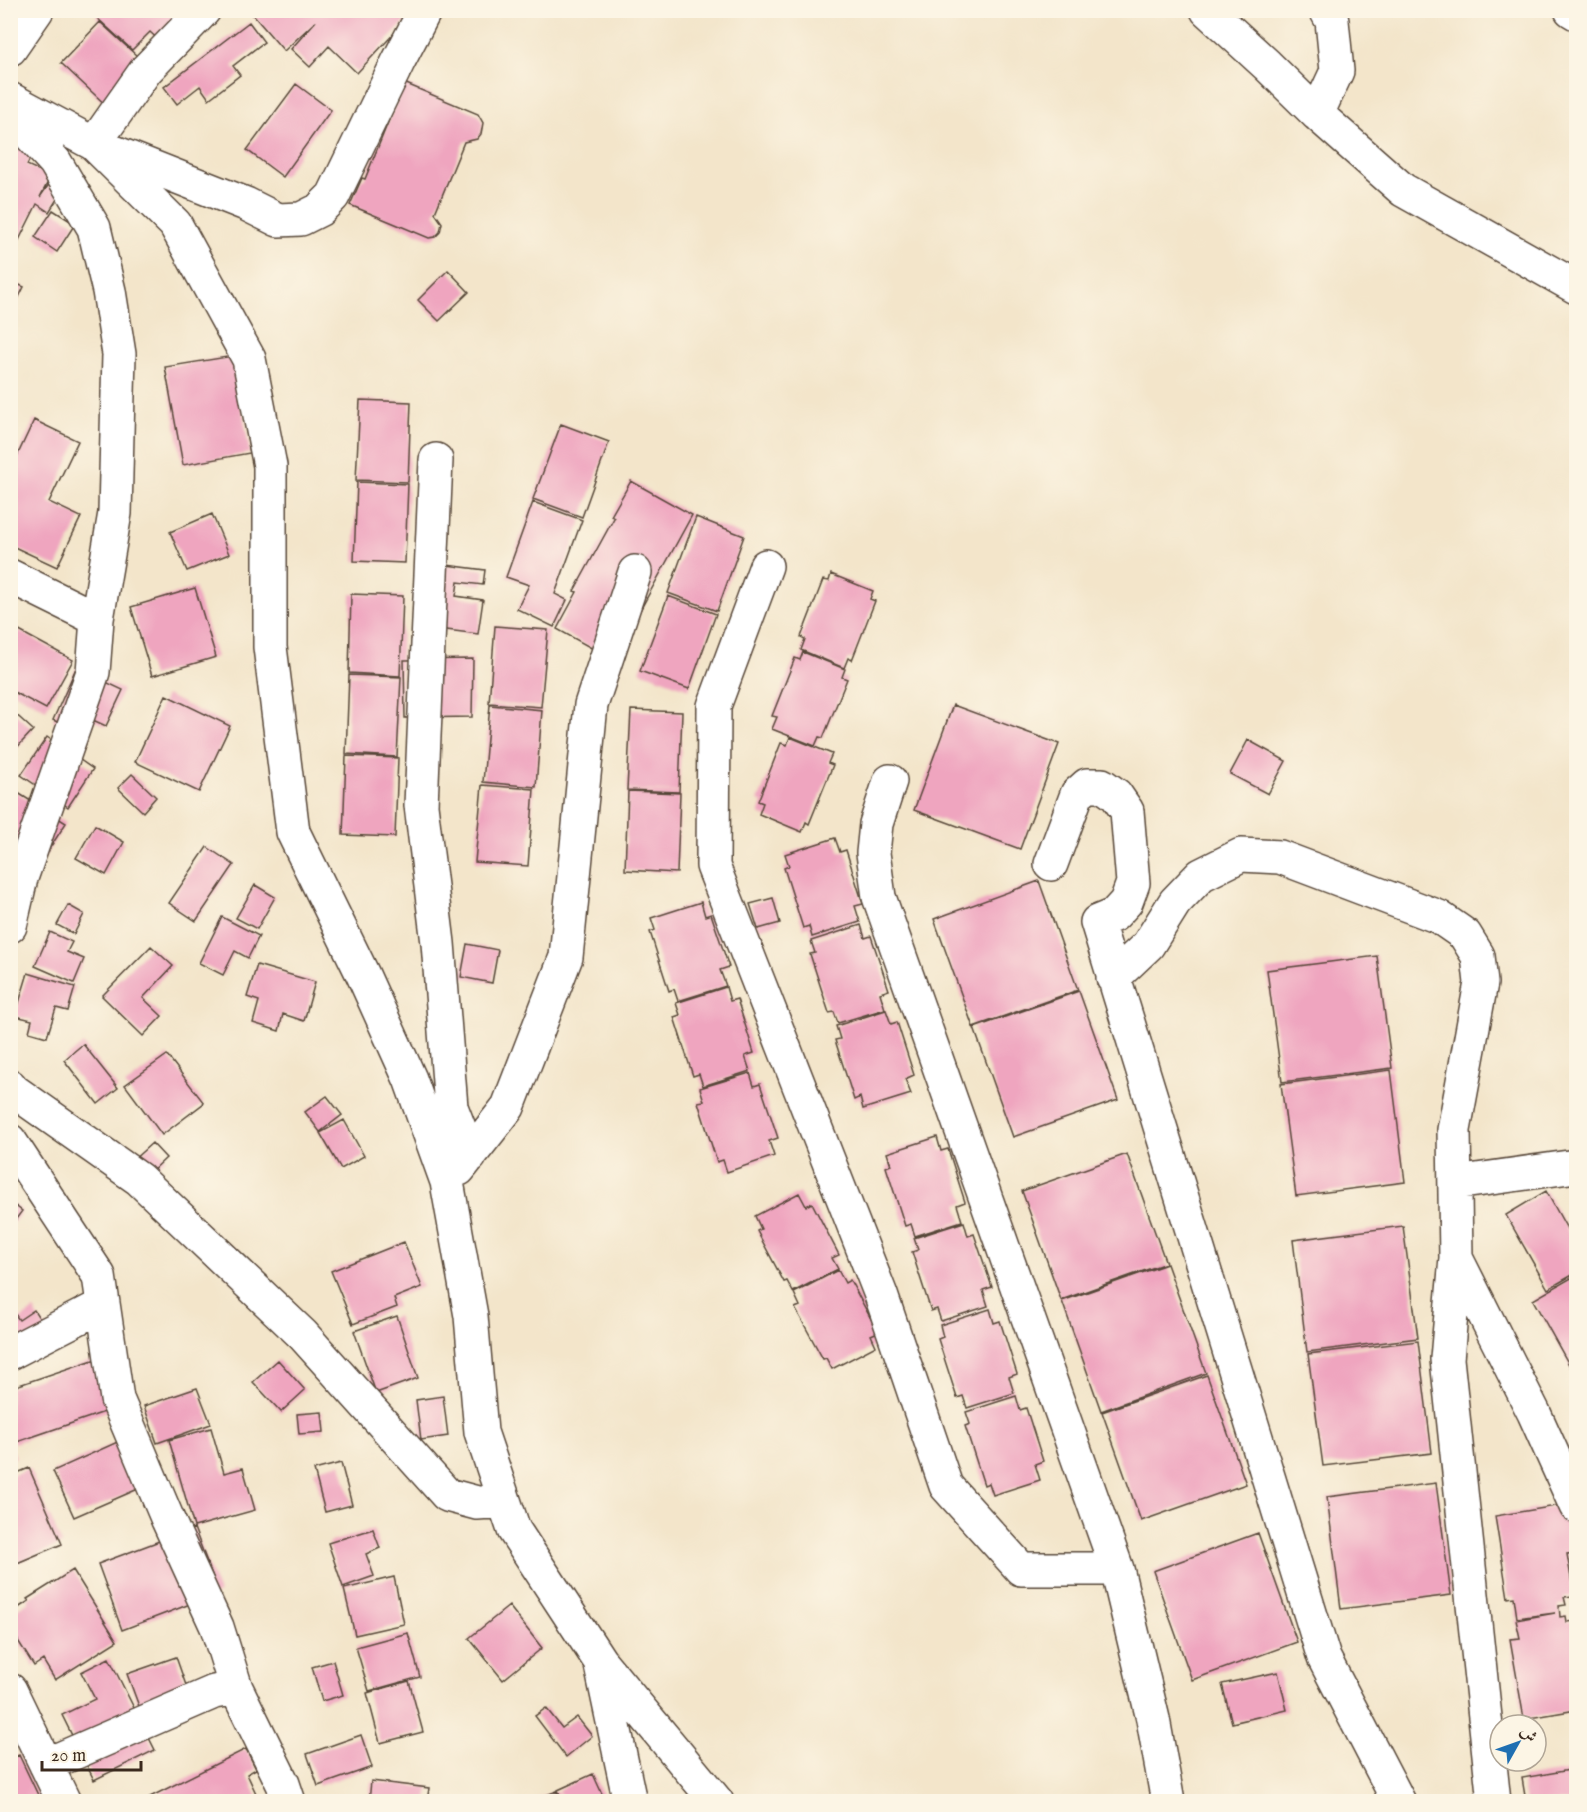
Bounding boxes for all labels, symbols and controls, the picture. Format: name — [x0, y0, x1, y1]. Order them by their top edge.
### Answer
north arrow — [1488, 1713, 1548, 1773]
text: ش — [1515, 1722, 1541, 1747]
scale bar — [42, 1734, 141, 1772]
text: 20 m — [51, 1745, 86, 1768]

